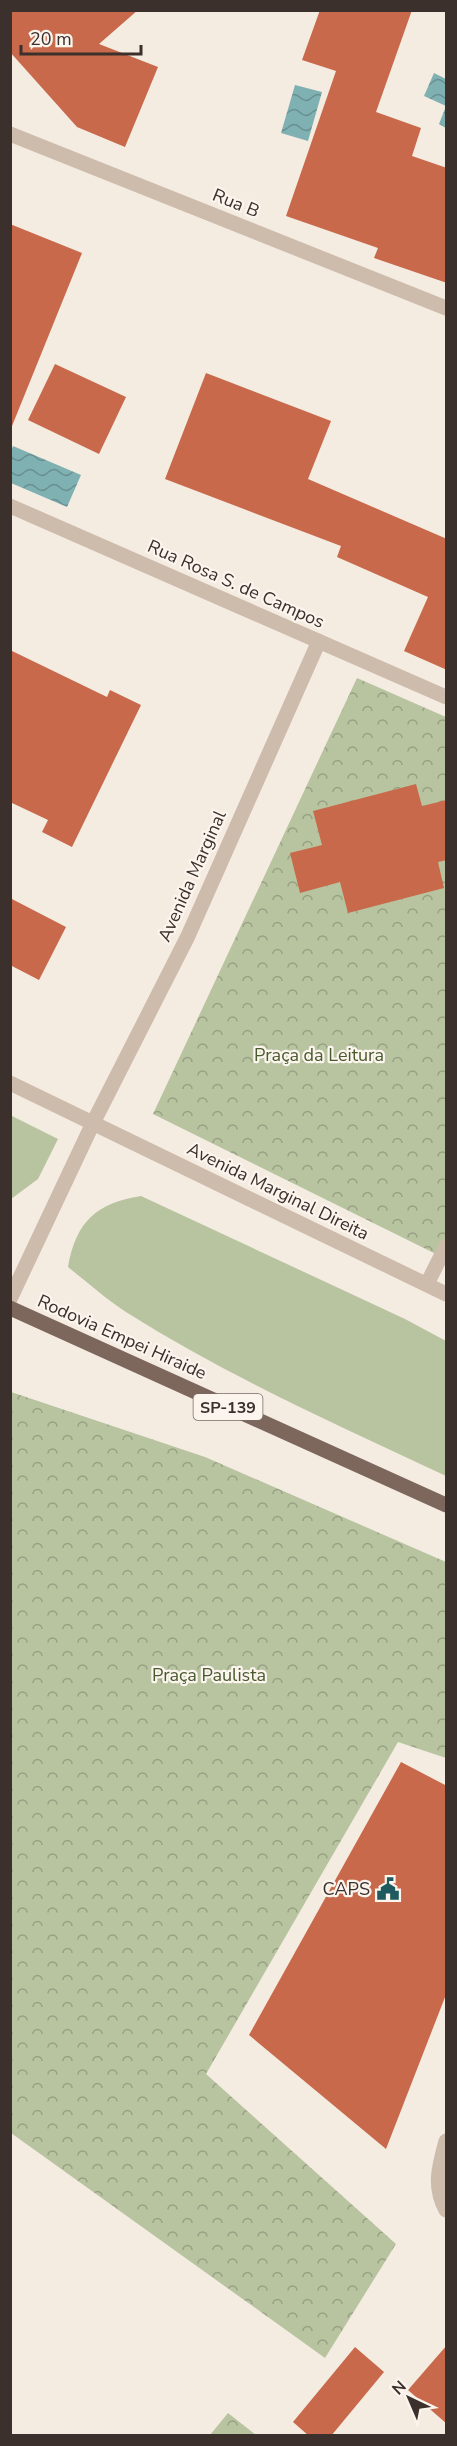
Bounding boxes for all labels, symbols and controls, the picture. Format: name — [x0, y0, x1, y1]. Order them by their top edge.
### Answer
scale bar — [21, 18, 141, 56]
text: 20 m — [30, 27, 72, 51]
street label: Rua B — [209, 183, 263, 223]
street label: Rua Rosa S. de Campos — [144, 534, 328, 634]
street label: Avenida Marginal — [152, 806, 232, 946]
park label: Praça da Leitura — [254, 1043, 384, 1067]
street label: Avenida Marginal Direita — [183, 1136, 373, 1246]
street label: Rodovia Empei Hiraide — [34, 1289, 210, 1385]
road number: SP-139 — [194, 1394, 262, 1420]
park label: Praça Paulista — [152, 1663, 266, 1687]
public building icon: CAPS — [375, 1876, 401, 1902]
place label: CAPS — [323, 1877, 370, 1901]
north arrow — [379, 2368, 439, 2428]
text: N — [387, 2376, 411, 2400]

